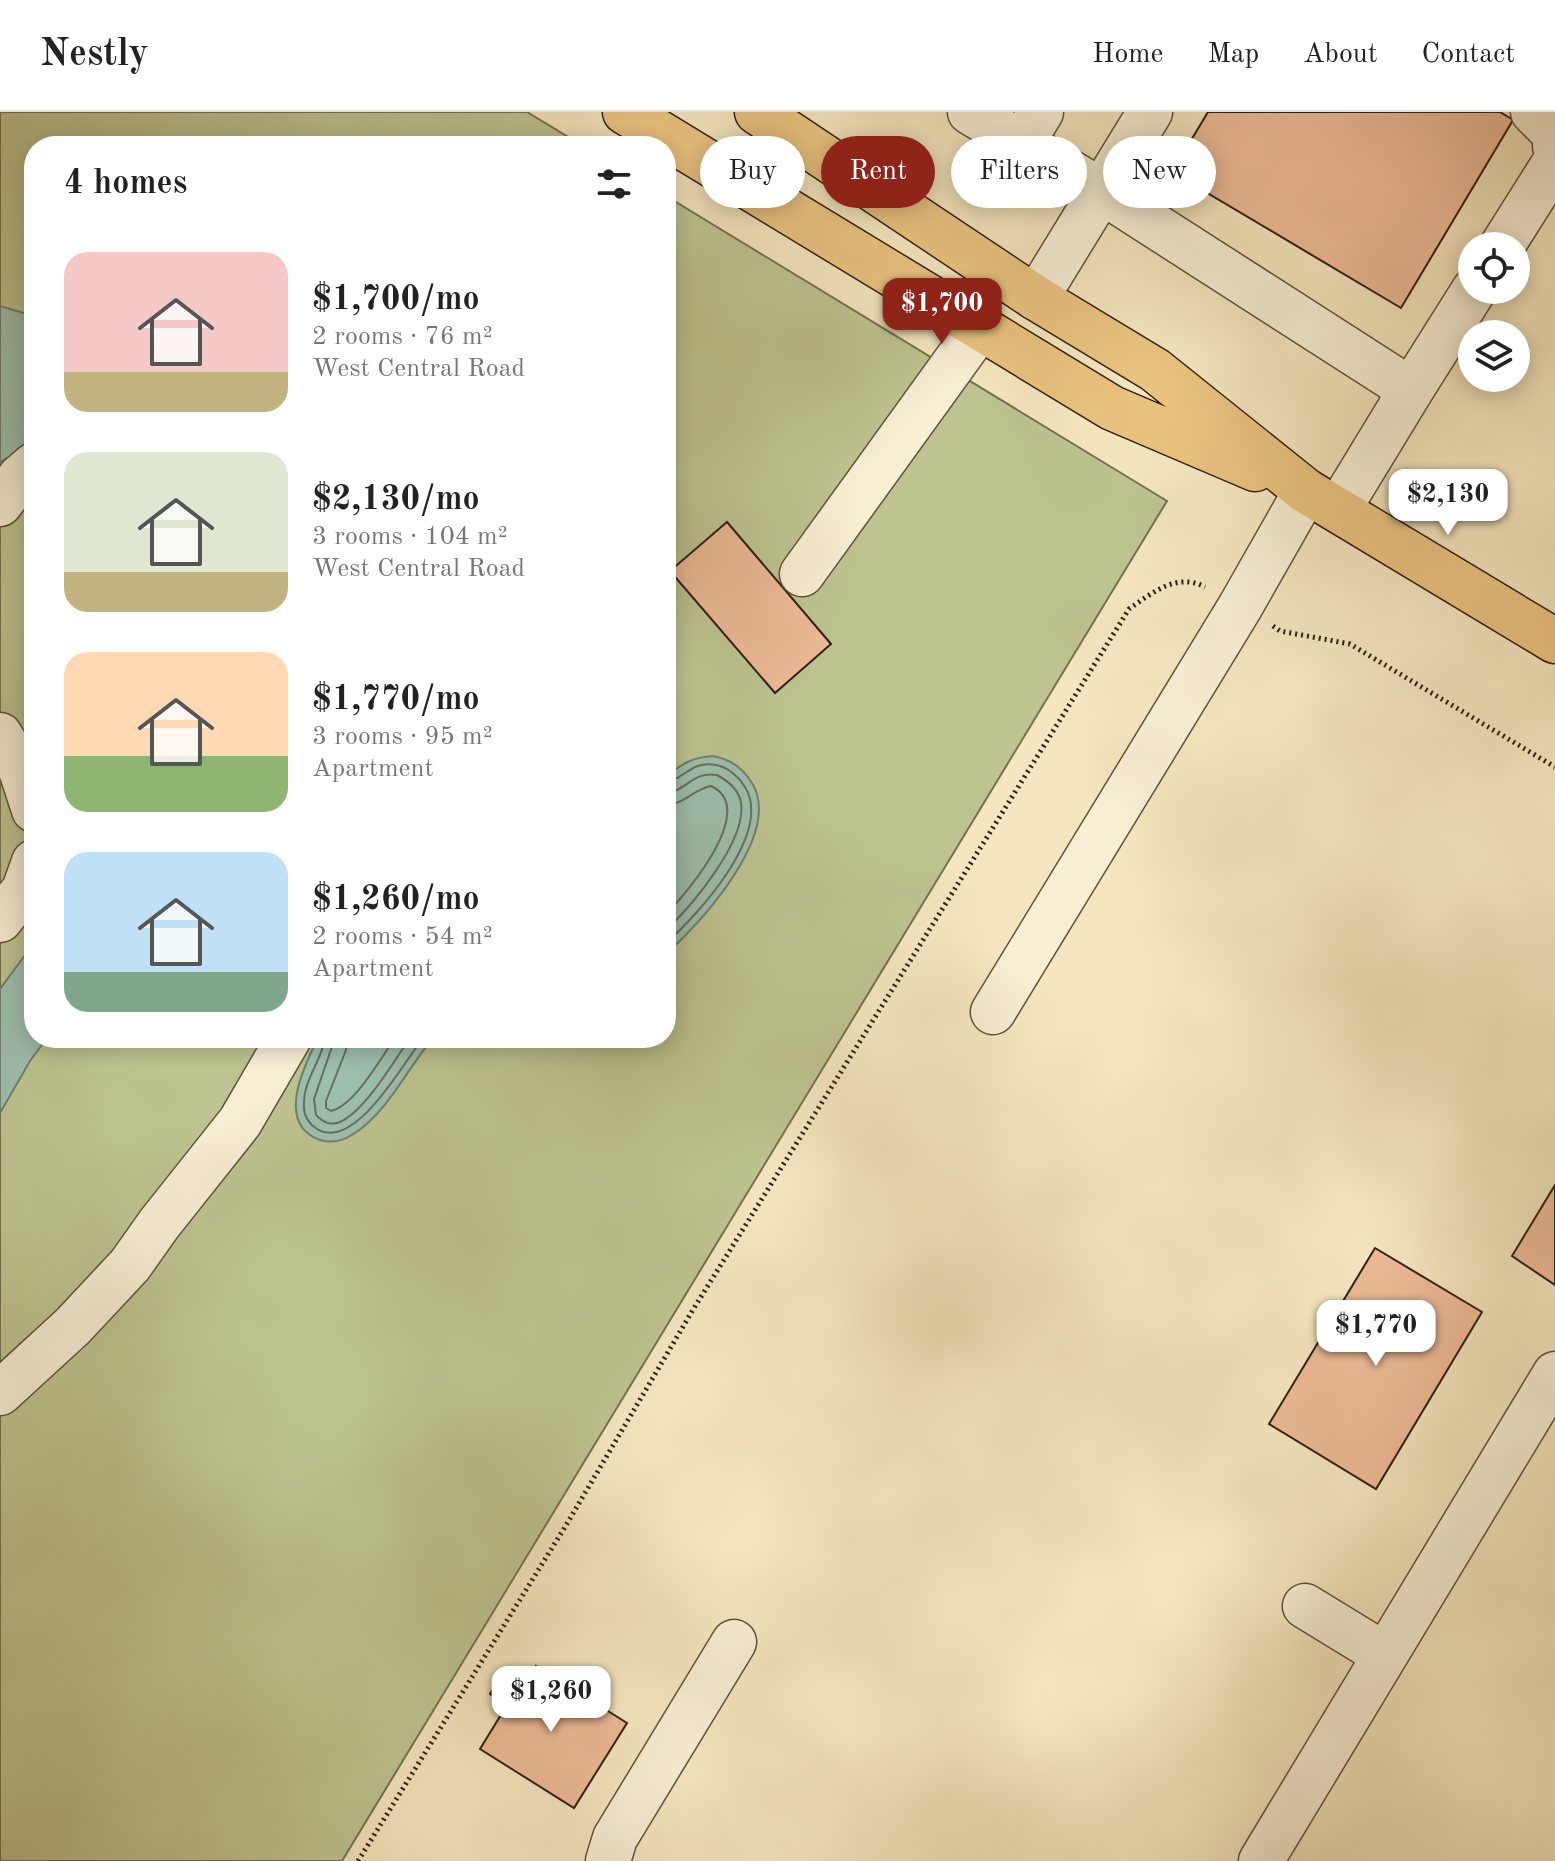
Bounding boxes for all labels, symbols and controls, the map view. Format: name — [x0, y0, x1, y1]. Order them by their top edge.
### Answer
text: Nestly — [40, 36, 149, 74]
text: Home — [1092, 41, 1163, 69]
text: Map — [1207, 41, 1259, 69]
text: About — [1303, 41, 1378, 69]
text: Contact — [1422, 41, 1515, 69]
chip: Buy — [700, 136, 805, 208]
chip: Rent — [821, 136, 935, 208]
chip: Filters — [951, 136, 1087, 208]
chip: New — [1103, 136, 1216, 208]
icon: filters — [592, 162, 636, 206]
text: 4 homes — [64, 167, 187, 201]
map controls — [1458, 232, 1530, 392]
button: locate — [1458, 232, 1530, 304]
pin: $1,700 — [877, 278, 1007, 346]
text: $1,700/mo — [312, 283, 480, 317]
icon: home — [128, 284, 224, 380]
text: $1,700 — [901, 291, 983, 317]
button: layers — [1458, 320, 1530, 392]
text: 2 rooms · 76 m² — [312, 324, 493, 350]
text: West Central Road — [312, 356, 525, 382]
pin: $2,130 — [1383, 469, 1513, 537]
text: $2,130 — [1407, 482, 1489, 508]
text: $2,130/mo — [312, 483, 480, 517]
icon: home — [128, 484, 224, 580]
text: 3 rooms · 104 m² — [312, 524, 508, 550]
text: West Central Road — [312, 556, 525, 582]
text: $1,770/mo — [312, 683, 480, 717]
icon: home — [128, 684, 224, 780]
text: 3 rooms · 95 m² — [312, 724, 493, 750]
text: Apartment — [312, 756, 434, 782]
text: $1,260/mo — [312, 883, 480, 917]
icon: home — [128, 884, 224, 980]
text: 2 rooms · 54 m² — [312, 924, 493, 950]
text: Apartment — [312, 956, 434, 982]
pin: $1,770 — [1311, 1300, 1441, 1368]
text: $1,770 — [1335, 1313, 1417, 1339]
pin: $1,260 — [486, 1666, 616, 1734]
text: $1,260 — [510, 1679, 592, 1705]

